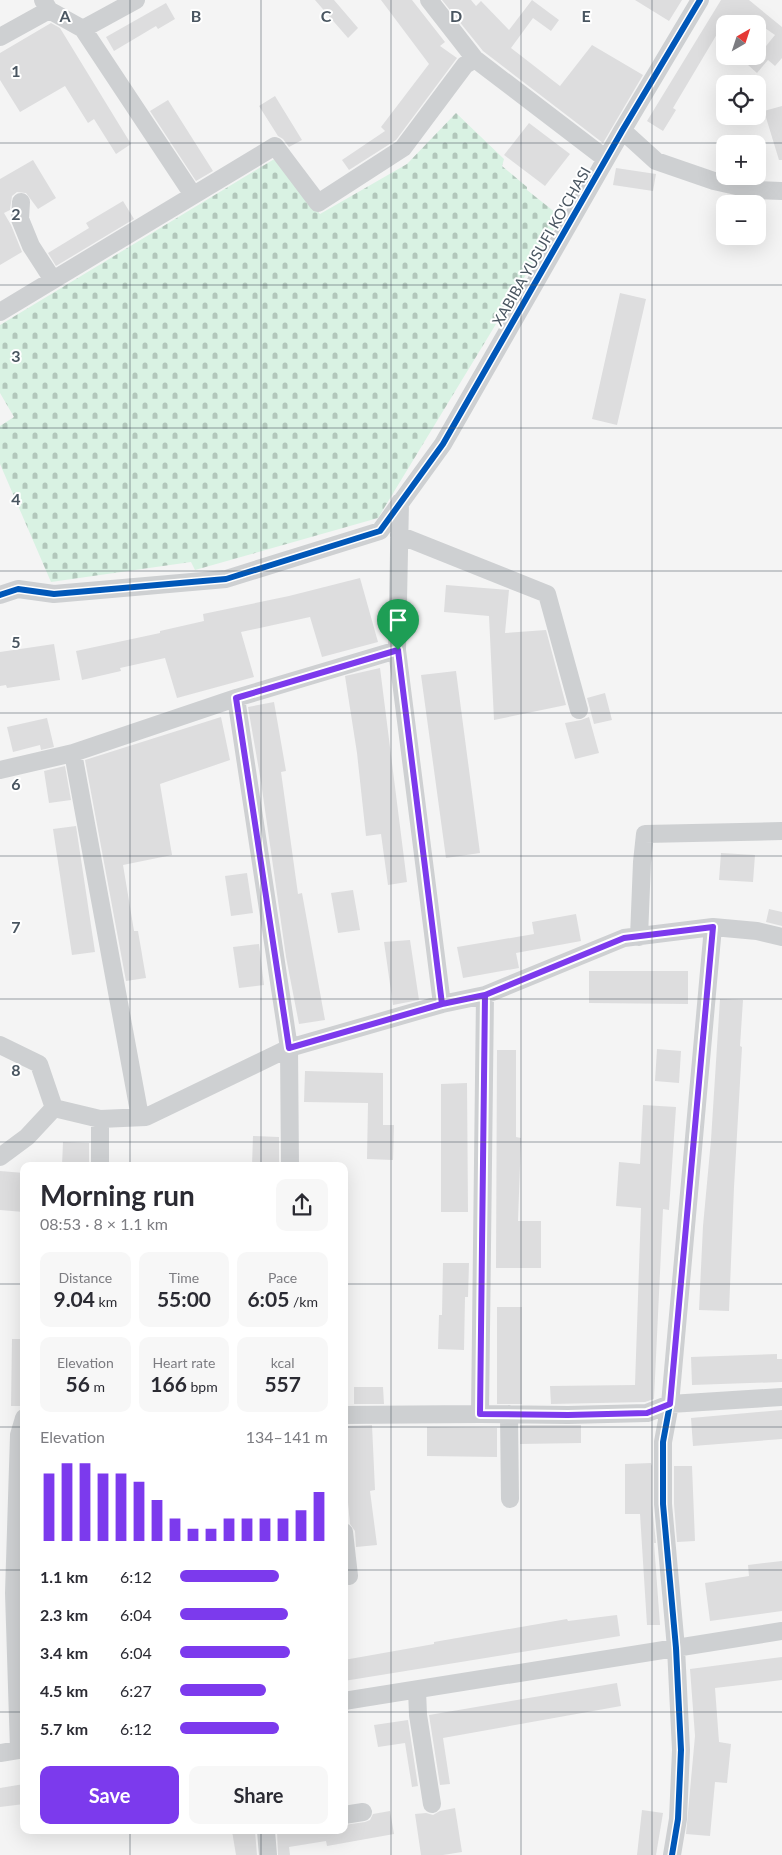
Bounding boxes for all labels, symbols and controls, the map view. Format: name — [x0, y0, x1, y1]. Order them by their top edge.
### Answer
text: A — [58, 6, 71, 25]
text: B — [191, 6, 201, 25]
text: C — [321, 6, 332, 25]
text: D — [450, 6, 462, 25]
text: E — [581, 6, 591, 25]
north arrow — [716, 15, 766, 65]
map controls — [716, 15, 766, 245]
text: 1 — [11, 61, 21, 80]
button: locate — [716, 75, 766, 125]
button: + — [716, 135, 766, 185]
street label: XABIBA YUSUFI KO'CHASI — [488, 163, 594, 329]
button: − — [716, 195, 766, 245]
text: 2 — [11, 204, 21, 223]
text: 3 — [11, 346, 21, 365]
text: 4 — [11, 489, 21, 508]
pin — [377, 599, 419, 650]
icon: arrive — [384, 606, 412, 634]
text: 5 — [11, 632, 21, 651]
text: 6 — [11, 774, 21, 793]
text: 7 — [11, 917, 21, 936]
text: 8 — [11, 1060, 21, 1079]
text: Morning run — [40, 1178, 195, 1212]
button: share — [276, 1179, 328, 1231]
text: 08:53 · 8 × 1.1 km — [40, 1214, 168, 1233]
text: Distance — [58, 1269, 112, 1286]
text: Time — [169, 1269, 199, 1286]
text: Pace — [268, 1269, 297, 1286]
text: 9.04 — [53, 1286, 95, 1311]
text: 55:00 — [157, 1286, 211, 1311]
text: 6:05 — [247, 1286, 289, 1311]
text: km — [95, 1293, 117, 1310]
text: /km — [289, 1293, 318, 1310]
text: Elevation — [57, 1354, 114, 1371]
text: Heart rate — [153, 1354, 215, 1371]
text: kcal — [271, 1354, 294, 1371]
text: 56 — [66, 1371, 90, 1396]
text: 166 — [150, 1371, 187, 1396]
text: 557 — [264, 1371, 301, 1396]
text: m — [90, 1378, 105, 1395]
text: bpm — [187, 1378, 218, 1395]
text: Elevation — [40, 1427, 105, 1446]
text: 134–141 m — [246, 1427, 328, 1446]
text: 1.1 km — [40, 1567, 88, 1586]
text: 6:12 — [120, 1567, 152, 1586]
text: 2.3 km — [40, 1605, 88, 1624]
text: 6:04 — [120, 1605, 152, 1624]
text: 3.4 km — [40, 1643, 88, 1662]
text: 6:04 — [120, 1643, 152, 1662]
text: 4.5 km — [40, 1681, 88, 1700]
text: 6:27 — [120, 1681, 152, 1700]
text: 5.7 km — [40, 1719, 88, 1738]
text: 6:12 — [120, 1719, 152, 1738]
button: Save — [40, 1766, 179, 1824]
button: Share — [189, 1766, 328, 1824]

